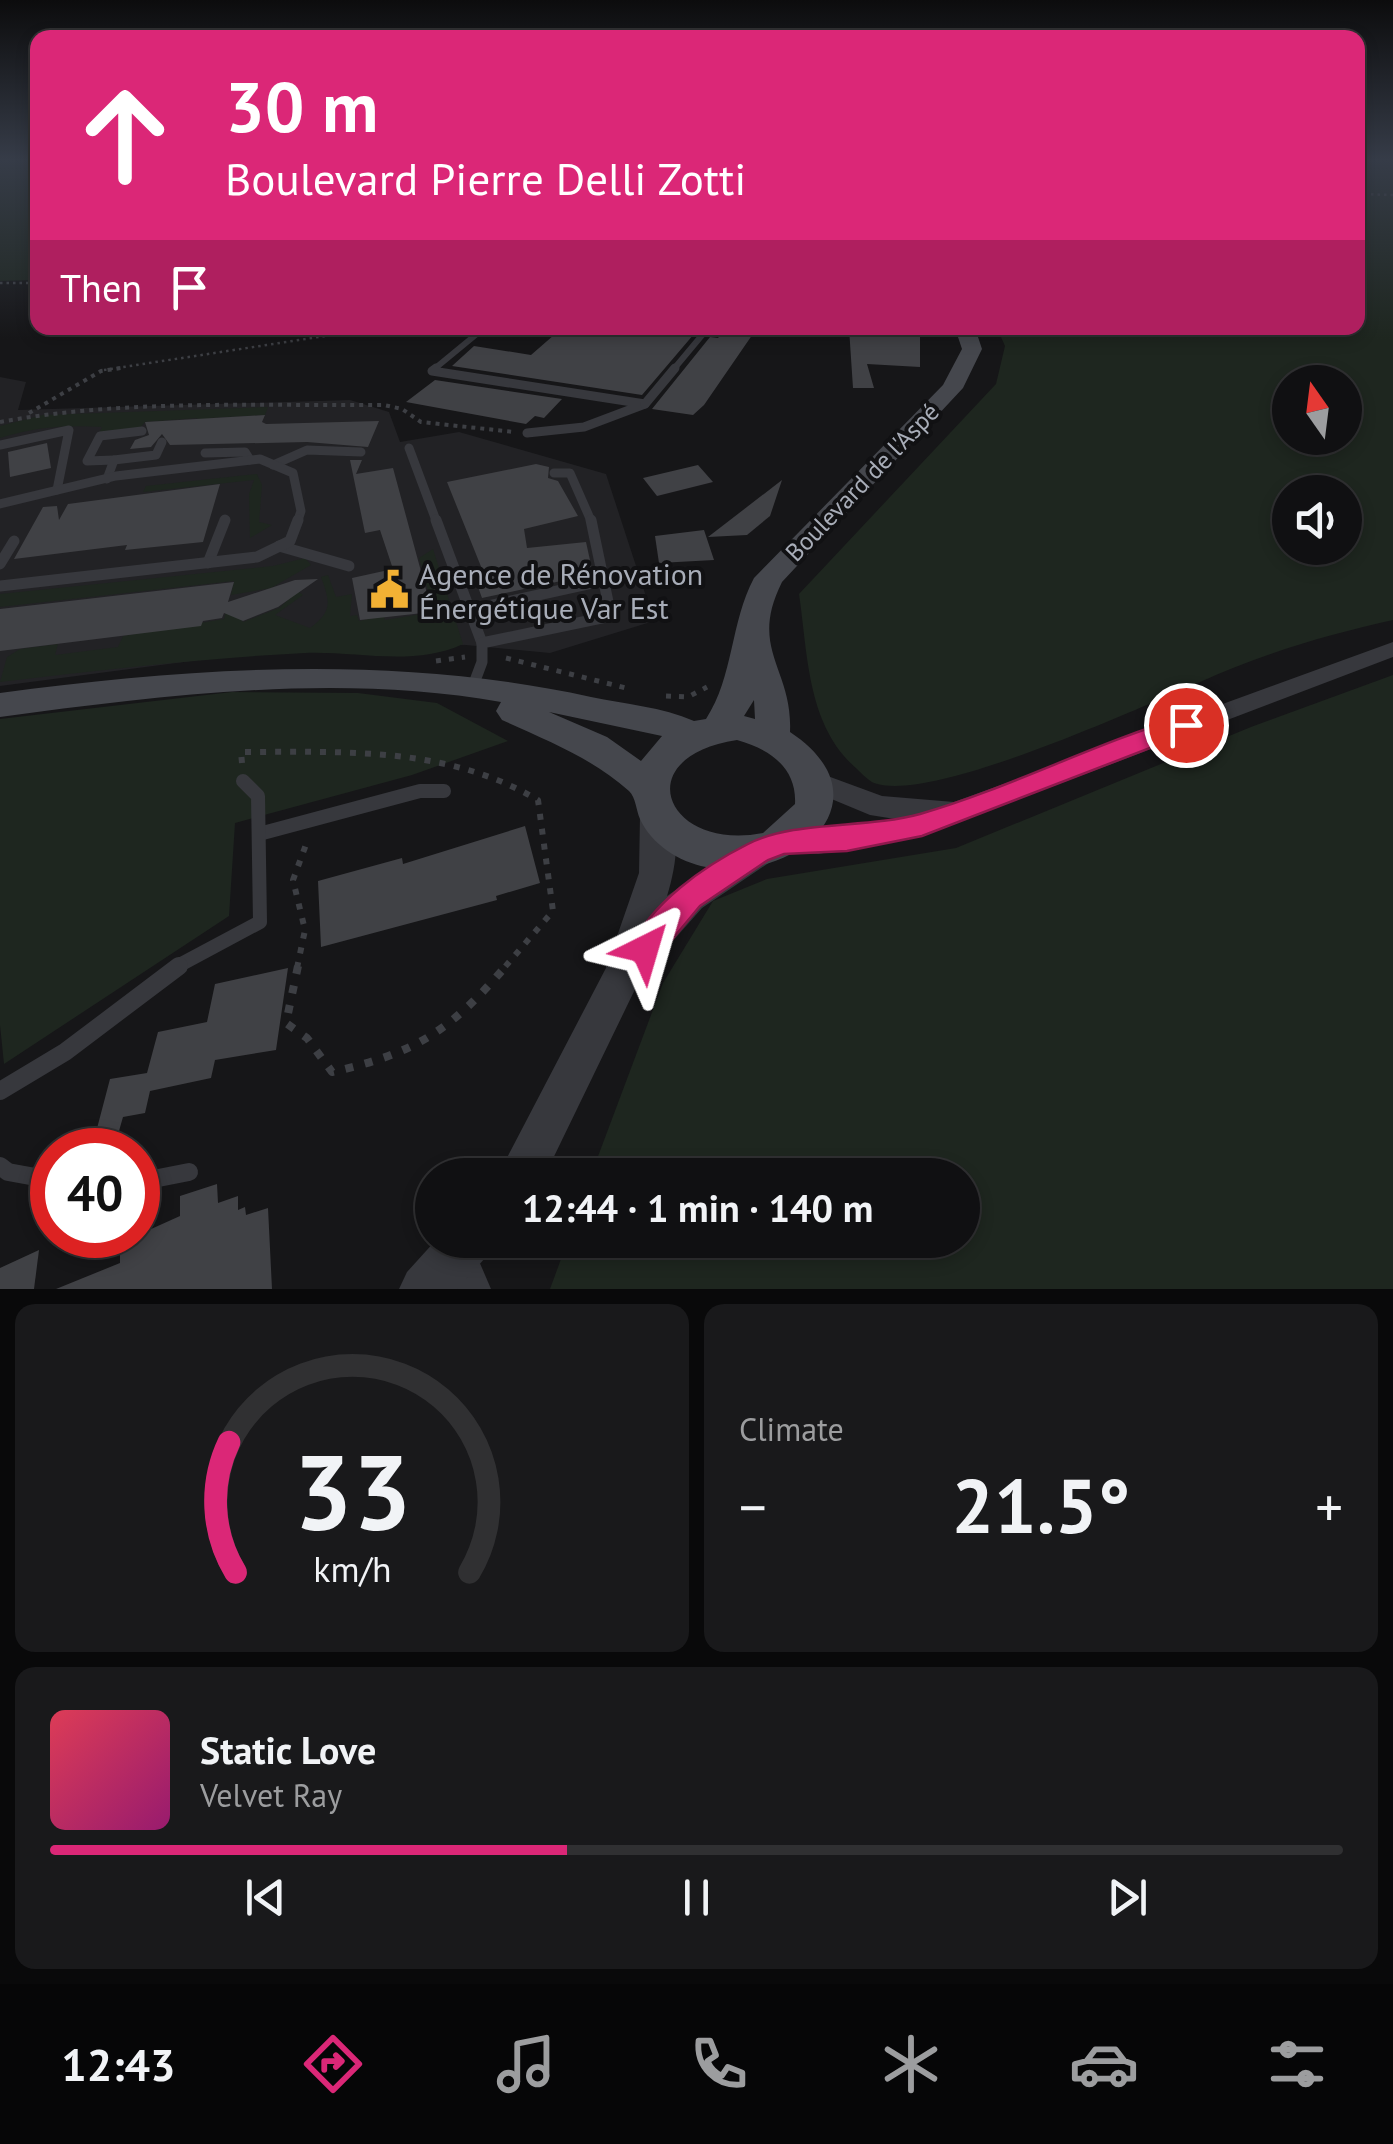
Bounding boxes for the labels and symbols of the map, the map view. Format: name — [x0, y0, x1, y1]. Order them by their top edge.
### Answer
north arrow — [1272, 365, 1362, 455]
street label: Boulevard de l'Aspé — [778, 396, 946, 568]
place label: Agence de Rénovation Énergétique Var Est — [419, 554, 703, 627]
public building icon: Agence de Rénovation Énergétique Var Est — [368, 569, 410, 611]
pin — [1144, 683, 1229, 768]
position arrow — [593, 897, 697, 1001]
speed limit sign: 40 — [30, 1128, 160, 1258]

